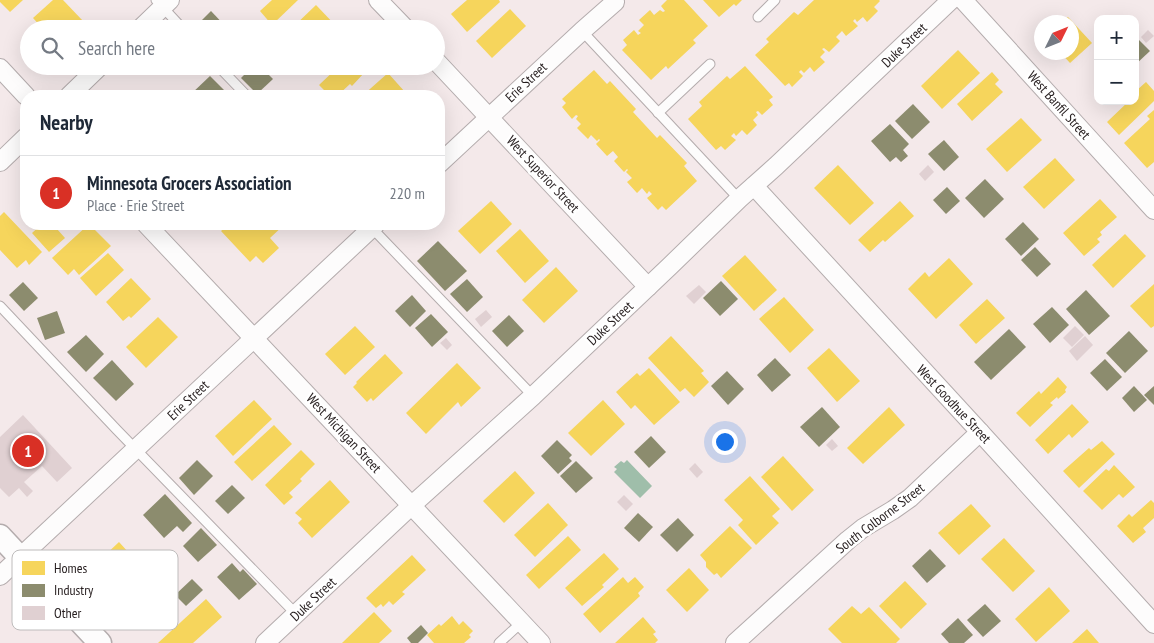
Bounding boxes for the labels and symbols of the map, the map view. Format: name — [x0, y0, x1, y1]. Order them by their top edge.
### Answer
north arrow — [1034, 15, 1079, 60]
street label: Duke Street — [877, 19, 931, 71]
street label: Erie Street — [501, 58, 551, 106]
street label: West Banfil Street — [1024, 67, 1095, 143]
street label: West Superior Street — [503, 132, 583, 216]
street label: Duke Street — [583, 297, 637, 349]
street label: West Goodhue Street — [913, 361, 995, 447]
street label: Erie Street — [163, 376, 213, 424]
street label: West Michigan Street — [303, 390, 386, 477]
your location — [712, 429, 738, 455]
pin: 1 — [12, 432, 44, 470]
street label: South Colborne Street — [832, 479, 928, 557]
legend — [12, 550, 178, 630]
text: Homes — [54, 559, 87, 577]
street label: Duke Street — [286, 573, 340, 625]
text: Industry — [54, 581, 94, 599]
text: Other — [54, 604, 81, 622]

